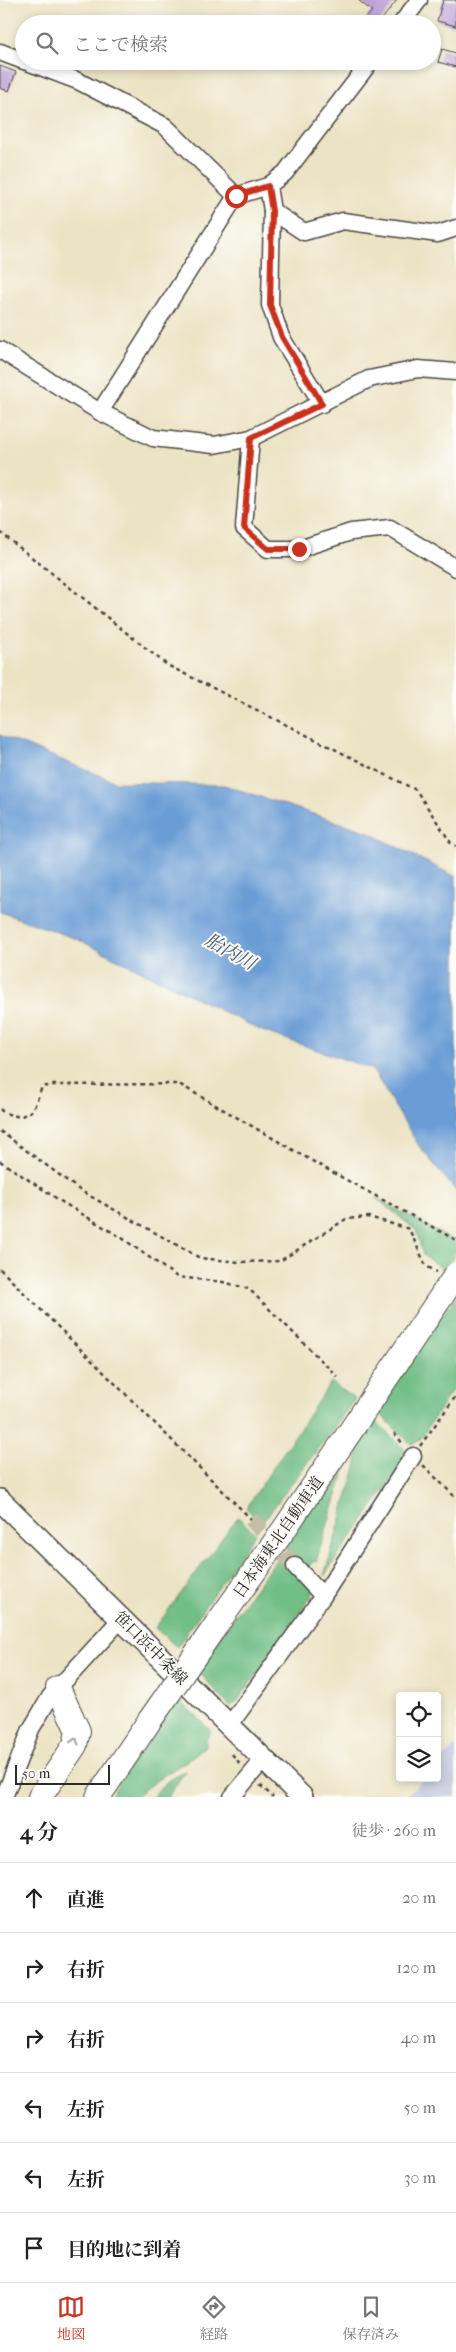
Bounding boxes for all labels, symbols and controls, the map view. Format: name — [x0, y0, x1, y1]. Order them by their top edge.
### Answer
search box — [15, 15, 441, 70]
icon: search — [33, 29, 61, 57]
text: ここで検索 — [73, 34, 168, 56]
route start — [225, 185, 248, 208]
route end — [288, 538, 311, 561]
water label: 胎内川 — [201, 930, 260, 975]
street label: 日本海東北自動車道 — [229, 1473, 327, 1601]
street label: 笹口浜中条線 — [110, 1607, 192, 1689]
map controls — [396, 1692, 441, 1782]
button: locate — [396, 1692, 441, 1737]
one-way arrow — [69, 1737, 79, 1746]
button: layers — [396, 1737, 441, 1782]
scale bar — [15, 1762, 110, 1785]
text: 50 m — [22, 1765, 50, 1782]
text: 4 分 — [20, 1820, 58, 1844]
text: 徒歩 · 260 m — [351, 1821, 436, 1840]
icon: ahead — [20, 1884, 48, 1912]
text: 20 m — [402, 1888, 436, 1907]
text: 直進 — [67, 1889, 105, 1911]
icon: right — [20, 1954, 48, 1982]
text: 120 m — [397, 1958, 436, 1977]
text: 右折 — [67, 1959, 105, 1981]
icon: right — [20, 2024, 48, 2052]
text: 40 m — [401, 2028, 436, 2047]
text: 右折 — [67, 2029, 105, 2051]
icon: left — [20, 2094, 48, 2122]
text: 50 m — [404, 2098, 436, 2117]
text: 左折 — [67, 2099, 105, 2121]
icon: left — [20, 2164, 48, 2192]
text: 30 m — [404, 2168, 436, 2187]
text: 左折 — [67, 2169, 105, 2191]
icon: arrive — [20, 2234, 48, 2262]
text: 目的地に到着 — [67, 2239, 181, 2261]
tab: 地図 — [57, 2293, 85, 2343]
tab: 経路 — [200, 2293, 228, 2343]
tab: 保存済み — [343, 2293, 399, 2343]

